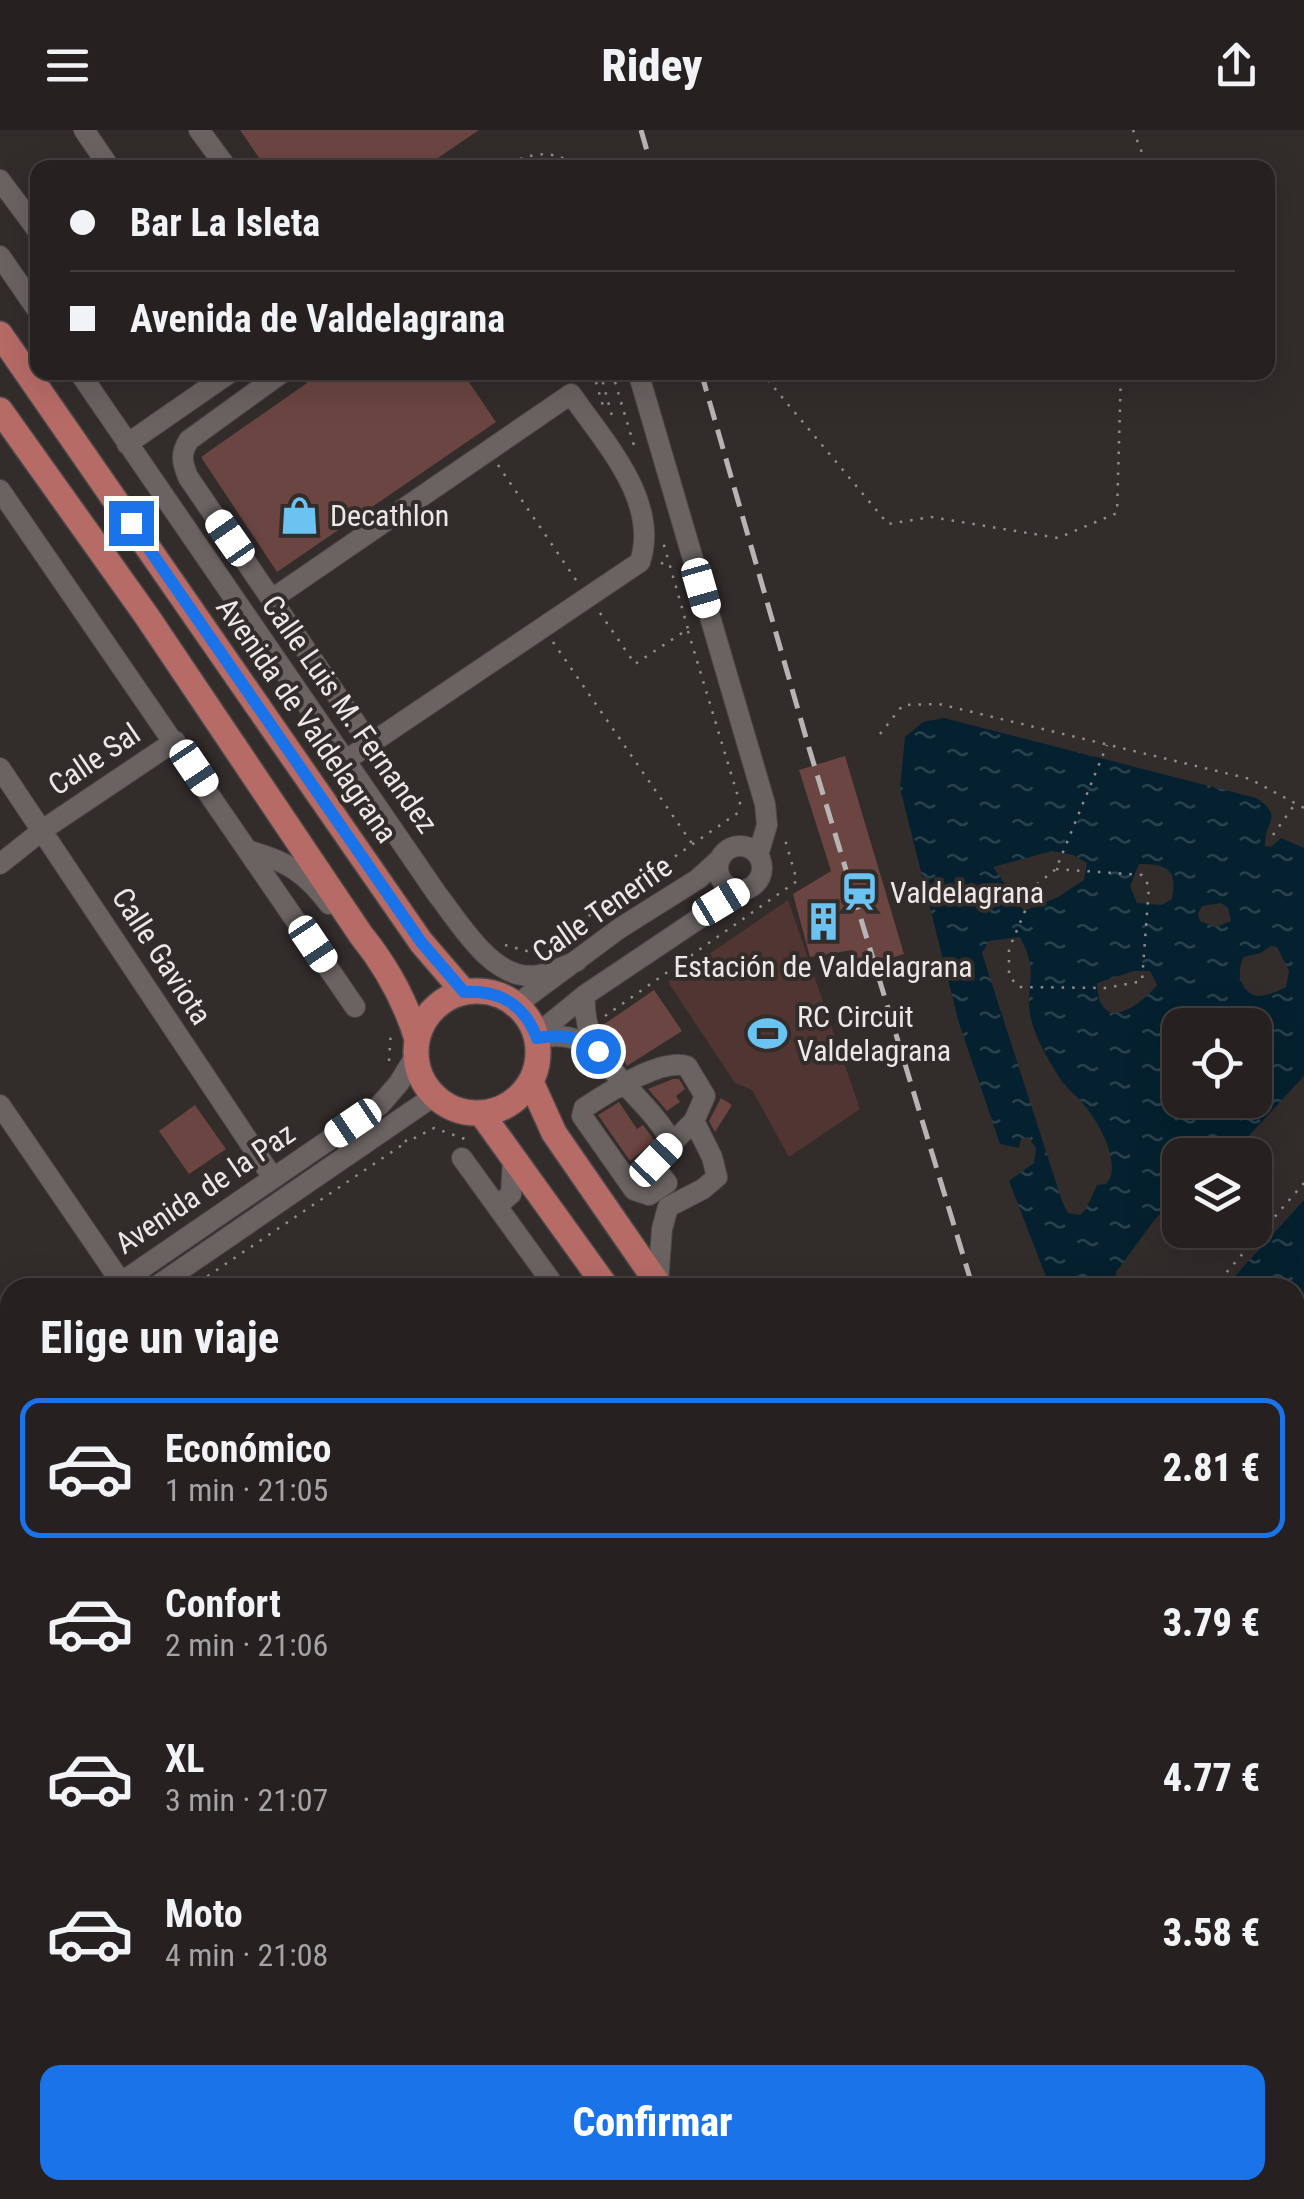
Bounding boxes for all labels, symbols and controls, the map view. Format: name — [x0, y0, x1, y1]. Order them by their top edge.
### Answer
icon: menu — [40, 38, 95, 93]
icon: share — [1209, 38, 1264, 93]
text: Ridey — [602, 39, 702, 92]
text: Bar La Isleta — [130, 201, 320, 245]
text: Avenida de Valdelagrana — [130, 297, 505, 341]
shop icon: Decathlon — [279, 494, 321, 536]
place label: Decathlon — [330, 498, 449, 533]
route end — [109, 501, 154, 546]
car — [201, 505, 259, 571]
car — [678, 555, 724, 621]
street label: Calle Luis M. Fernandez — [255, 588, 445, 840]
street label: Avenida de Valdelagrana — [209, 591, 405, 849]
street label: Calle Sal — [42, 716, 146, 802]
car — [165, 735, 223, 801]
street label: Calle Tenerife — [526, 848, 678, 970]
station icon: Valdelagrana — [839, 871, 881, 913]
car — [688, 874, 754, 930]
place label: Valdelagrana — [890, 875, 1044, 910]
street label: Calle Gaviota — [105, 881, 219, 1031]
building icon: Estación de Valdelagrana — [802, 901, 844, 943]
car — [284, 911, 342, 977]
place label: Estación de Valdelagrana — [673, 949, 973, 984]
place label: RC Circuit Valdelagrana — [797, 999, 951, 1068]
map controls — [1162, 1008, 1272, 1248]
button: locate — [1162, 1008, 1272, 1118]
sports icon: RC Circuit Valdelagrana — [746, 1012, 788, 1054]
route start — [576, 1029, 621, 1074]
car — [320, 1094, 386, 1152]
street label: Avenida de la Paz — [109, 1115, 301, 1261]
car — [624, 1128, 688, 1192]
button: layers — [1162, 1138, 1272, 1248]
text: Elige un viaje — [40, 1311, 279, 1364]
icon: car — [45, 1423, 135, 1513]
text: Económico — [165, 1427, 331, 1471]
text: 2.81 € — [1163, 1446, 1260, 1490]
text: 1 min · 21:05 — [165, 1471, 328, 1509]
icon: car — [45, 1578, 135, 1668]
text: Confort — [165, 1582, 281, 1626]
text: 3.79 € — [1163, 1601, 1260, 1645]
text: 2 min · 21:06 — [165, 1626, 328, 1664]
icon: car — [45, 1733, 135, 1823]
text: XL — [165, 1737, 204, 1781]
text: 4.77 € — [1163, 1756, 1260, 1800]
text: 3 min · 21:07 — [165, 1781, 328, 1819]
icon: car — [45, 1888, 135, 1978]
text: Moto — [165, 1892, 243, 1936]
text: 3.58 € — [1163, 1911, 1260, 1955]
text: 4 min · 21:08 — [165, 1936, 328, 1974]
button: Confirmar — [40, 2065, 1265, 2180]

